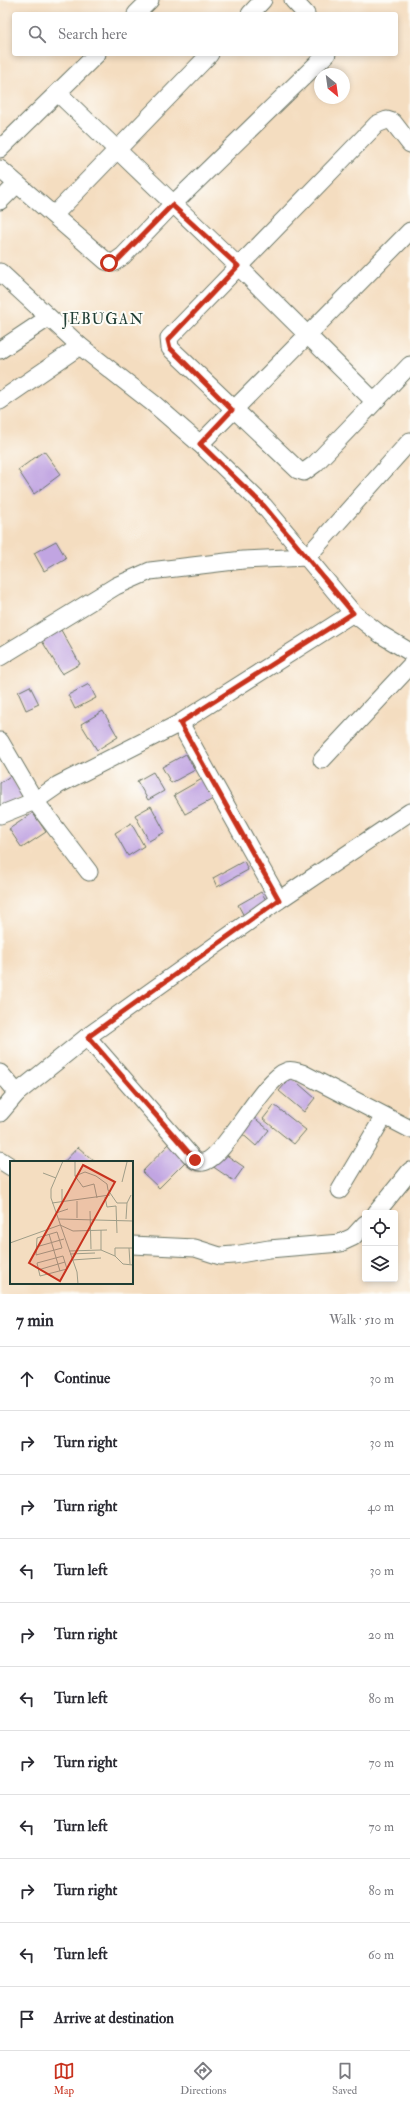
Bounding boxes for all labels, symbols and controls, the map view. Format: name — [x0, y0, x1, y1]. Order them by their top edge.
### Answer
search box — [12, 12, 398, 56]
icon: search — [26, 23, 48, 45]
text: Search here — [58, 25, 127, 44]
north arrow — [314, 68, 350, 104]
route start — [100, 254, 118, 272]
district label: JEBUGAN — [61, 310, 144, 330]
route end — [186, 1151, 204, 1169]
inset map — [10, 1161, 133, 1284]
map controls — [362, 1210, 398, 1282]
button: locate — [362, 1210, 398, 1246]
button: layers — [362, 1246, 398, 1282]
text: 7 min — [16, 1310, 54, 1331]
text: Walk · 510 m — [329, 1312, 394, 1328]
icon: ahead — [16, 1368, 38, 1390]
text: Continue — [54, 1369, 110, 1388]
text: 30 m — [370, 1371, 394, 1387]
icon: right — [16, 1432, 38, 1454]
text: Turn right — [54, 1433, 117, 1452]
text: 30 m — [370, 1435, 394, 1451]
icon: right — [16, 1496, 38, 1518]
text: Turn right — [54, 1497, 117, 1516]
text: 40 m — [368, 1499, 394, 1515]
icon: left — [16, 1560, 38, 1582]
text: Turn left — [54, 1561, 108, 1580]
text: 30 m — [370, 1563, 394, 1579]
icon: right — [16, 1624, 38, 1646]
text: Turn right — [54, 1625, 117, 1644]
text: 20 m — [368, 1627, 394, 1643]
icon: left — [16, 1688, 38, 1710]
text: Turn left — [54, 1689, 108, 1708]
text: 80 m — [368, 1691, 394, 1707]
icon: right — [16, 1752, 38, 1774]
text: Turn right — [54, 1753, 117, 1772]
text: 70 m — [369, 1755, 394, 1771]
icon: left — [16, 1816, 38, 1838]
text: Turn left — [54, 1817, 108, 1836]
text: 70 m — [369, 1819, 394, 1835]
icon: right — [16, 1880, 38, 1902]
text: Turn right — [54, 1881, 117, 1900]
text: 80 m — [368, 1883, 394, 1899]
icon: left — [16, 1944, 38, 1966]
text: Turn left — [54, 1945, 108, 1964]
text: 60 m — [368, 1947, 394, 1963]
icon: arrive — [16, 2008, 38, 2030]
text: Arrive at destination — [54, 2009, 174, 2028]
tab: Map — [53, 2060, 75, 2097]
tab: Directions — [180, 2060, 227, 2097]
tab: Saved — [332, 2060, 357, 2097]

